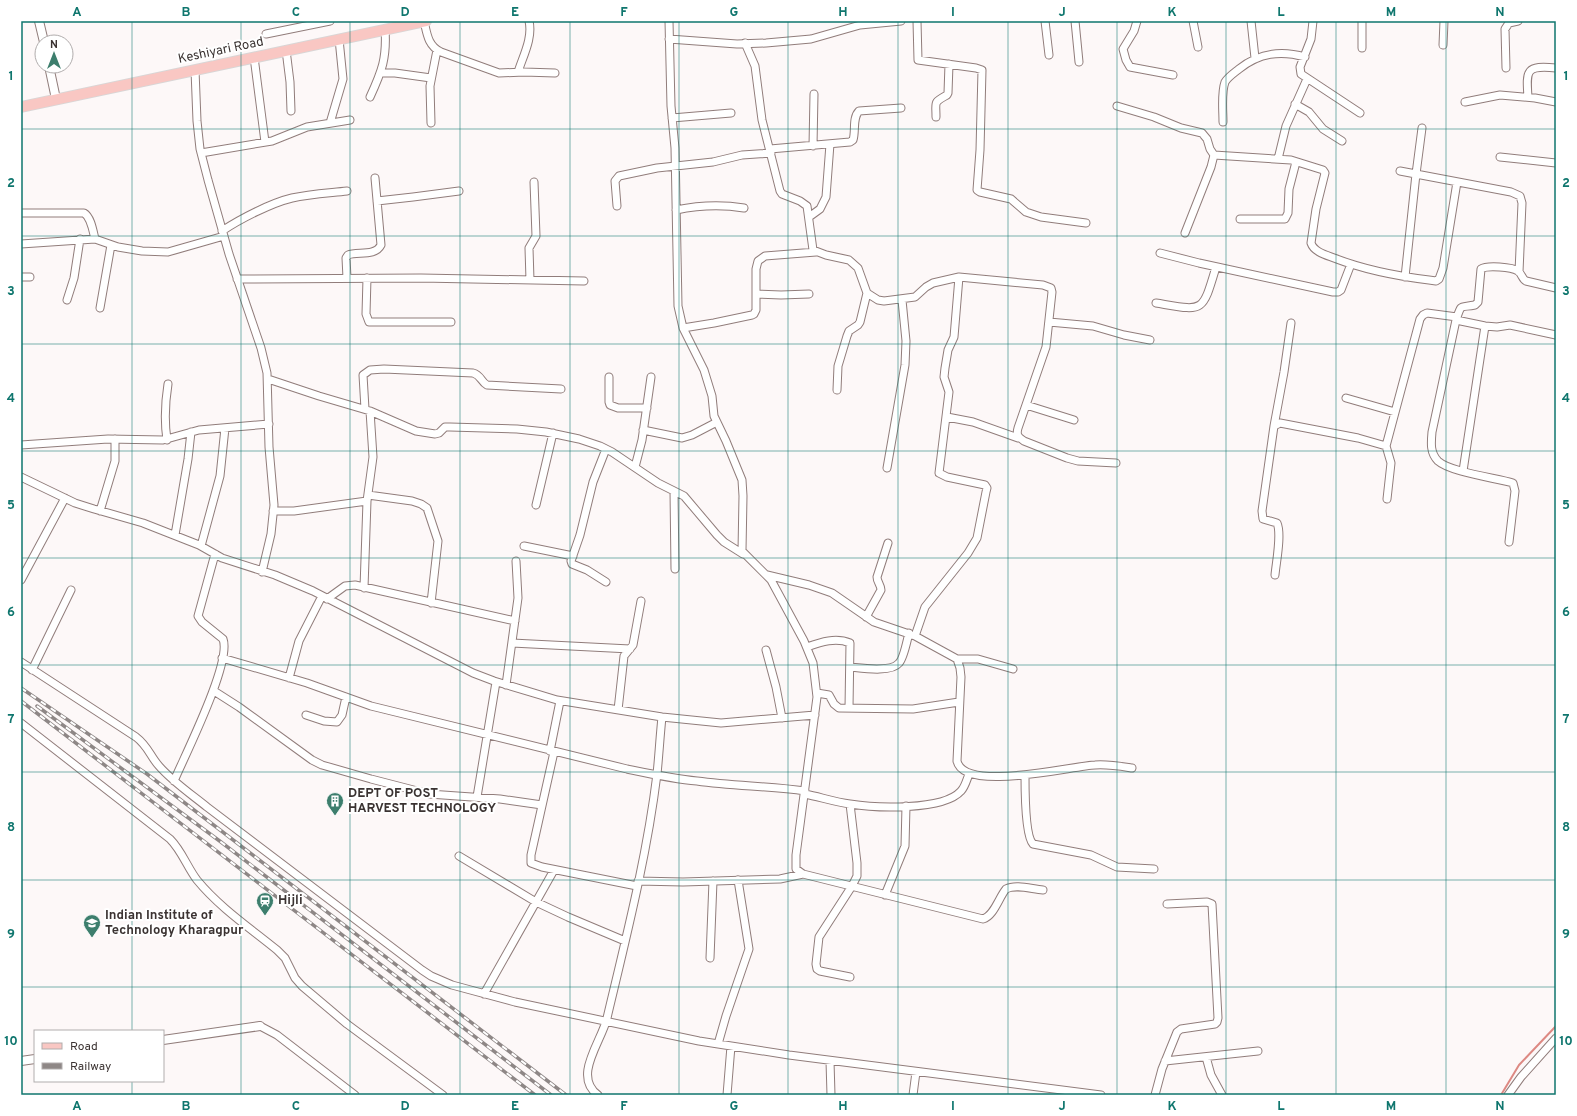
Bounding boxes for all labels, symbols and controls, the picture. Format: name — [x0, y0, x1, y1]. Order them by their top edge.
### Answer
text: A — [72, 5, 82, 21]
text: B — [182, 5, 191, 21]
text: C — [292, 5, 300, 21]
text: D — [400, 5, 410, 21]
text: E — [511, 5, 519, 21]
text: F — [620, 5, 628, 21]
text: G — [730, 5, 739, 21]
text: H — [838, 5, 848, 21]
text: I — [951, 5, 955, 21]
text: J — [1058, 5, 1066, 21]
text: K — [1167, 5, 1177, 21]
text: L — [1277, 5, 1285, 21]
text: M — [1386, 5, 1396, 21]
text: N — [1495, 5, 1505, 21]
north arrow — [34, 34, 74, 74]
street label: Keshiyari Road — [177, 34, 265, 68]
text: N — [50, 38, 58, 52]
text: 1 — [8, 69, 14, 85]
text: 1 — [1563, 69, 1569, 85]
text: 2 — [7, 176, 15, 192]
text: 2 — [1562, 176, 1570, 192]
text: 3 — [7, 284, 15, 300]
text: 3 — [1562, 284, 1570, 300]
text: 4 — [7, 391, 15, 407]
text: 4 — [1562, 391, 1570, 407]
text: 5 — [7, 498, 15, 514]
text: 5 — [1562, 498, 1570, 514]
text: 6 — [7, 605, 15, 621]
text: 6 — [1562, 605, 1570, 621]
text: 7 — [8, 712, 15, 728]
text: 7 — [1563, 712, 1570, 728]
place label: DEPT OF POST HARVEST TECHNOLOGY — [348, 786, 496, 817]
building icon: DEPT OF POST HARVEST TECHNOLOGY — [325, 791, 345, 816]
text: 8 — [7, 820, 15, 836]
text: 8 — [1562, 820, 1570, 836]
station icon: Hijli — [255, 891, 275, 916]
place label: Hijli — [278, 893, 303, 909]
place label: Indian Institute of Technology Kharagpur — [105, 908, 244, 939]
school or university icon: Indian Institute of Technology Kharagpur — [82, 913, 102, 938]
text: 9 — [7, 927, 15, 943]
text: 9 — [1562, 927, 1570, 943]
legend — [34, 1030, 164, 1082]
text: 10 — [4, 1034, 18, 1050]
text: 10 — [1559, 1034, 1573, 1050]
text: Road — [70, 1039, 98, 1055]
text: Railway — [70, 1059, 111, 1075]
text: A — [72, 1099, 82, 1115]
text: B — [182, 1099, 191, 1115]
text: C — [292, 1099, 300, 1115]
text: D — [400, 1099, 410, 1115]
text: E — [511, 1099, 519, 1115]
text: F — [620, 1099, 628, 1115]
text: G — [730, 1099, 739, 1115]
text: H — [838, 1099, 848, 1115]
text: I — [951, 1099, 955, 1115]
text: J — [1058, 1099, 1066, 1115]
text: K — [1167, 1099, 1177, 1115]
text: L — [1277, 1099, 1285, 1115]
text: M — [1386, 1099, 1396, 1115]
text: N — [1495, 1099, 1505, 1115]

